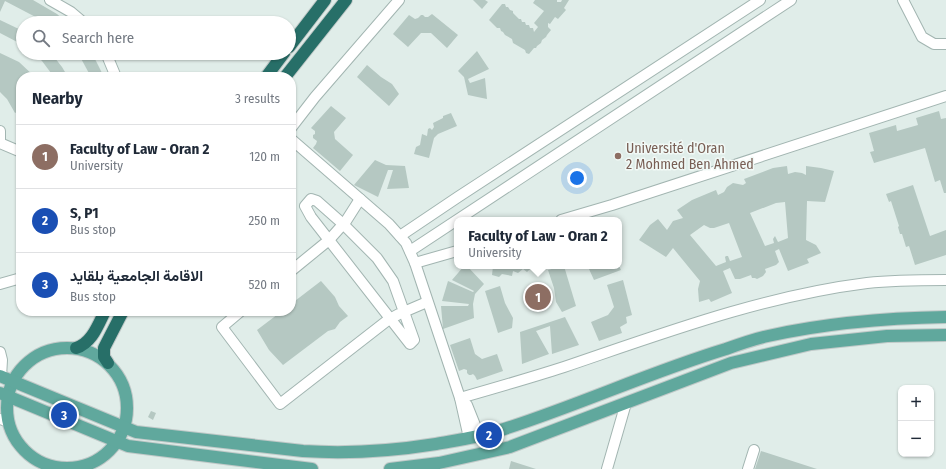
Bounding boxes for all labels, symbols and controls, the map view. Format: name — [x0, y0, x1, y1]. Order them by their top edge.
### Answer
search box — [16, 16, 296, 60]
icon: search — [30, 27, 52, 49]
text: Search here — [62, 29, 134, 47]
text: Nearby — [32, 88, 83, 109]
text: 3 results — [235, 91, 280, 106]
text: Faculty of Law - Oran 2 — [70, 140, 209, 158]
place label: Université d'Oran 2 Mohmed Ben Ahmed — [626, 140, 754, 173]
text: 1 — [42, 149, 48, 164]
text: 120 m — [249, 149, 280, 164]
marker: Université d'Oran 2 Mohmed Ben Ahmed — [613, 151, 623, 161]
text: University — [70, 158, 123, 173]
your location — [567, 168, 587, 188]
text: S, P1 — [70, 204, 99, 222]
text: 2 — [42, 213, 48, 228]
text: 250 m — [248, 213, 280, 228]
popup — [454, 217, 622, 269]
text: Bus stop — [70, 222, 116, 237]
text: Faculty of Law - Oran 2 — [468, 227, 608, 245]
text: University — [468, 245, 521, 260]
text: الاقامة الجامعية بلقايد — [70, 267, 203, 285]
text: 3 — [42, 277, 48, 292]
text: 520 m — [249, 277, 280, 292]
pin: 1 — [525, 282, 551, 312]
text: Bus stop — [70, 289, 116, 304]
map controls — [898, 385, 934, 457]
button: + — [898, 385, 934, 421]
pin: 3 — [51, 400, 77, 430]
pin: 2 — [476, 420, 502, 450]
button: − — [898, 421, 934, 457]

